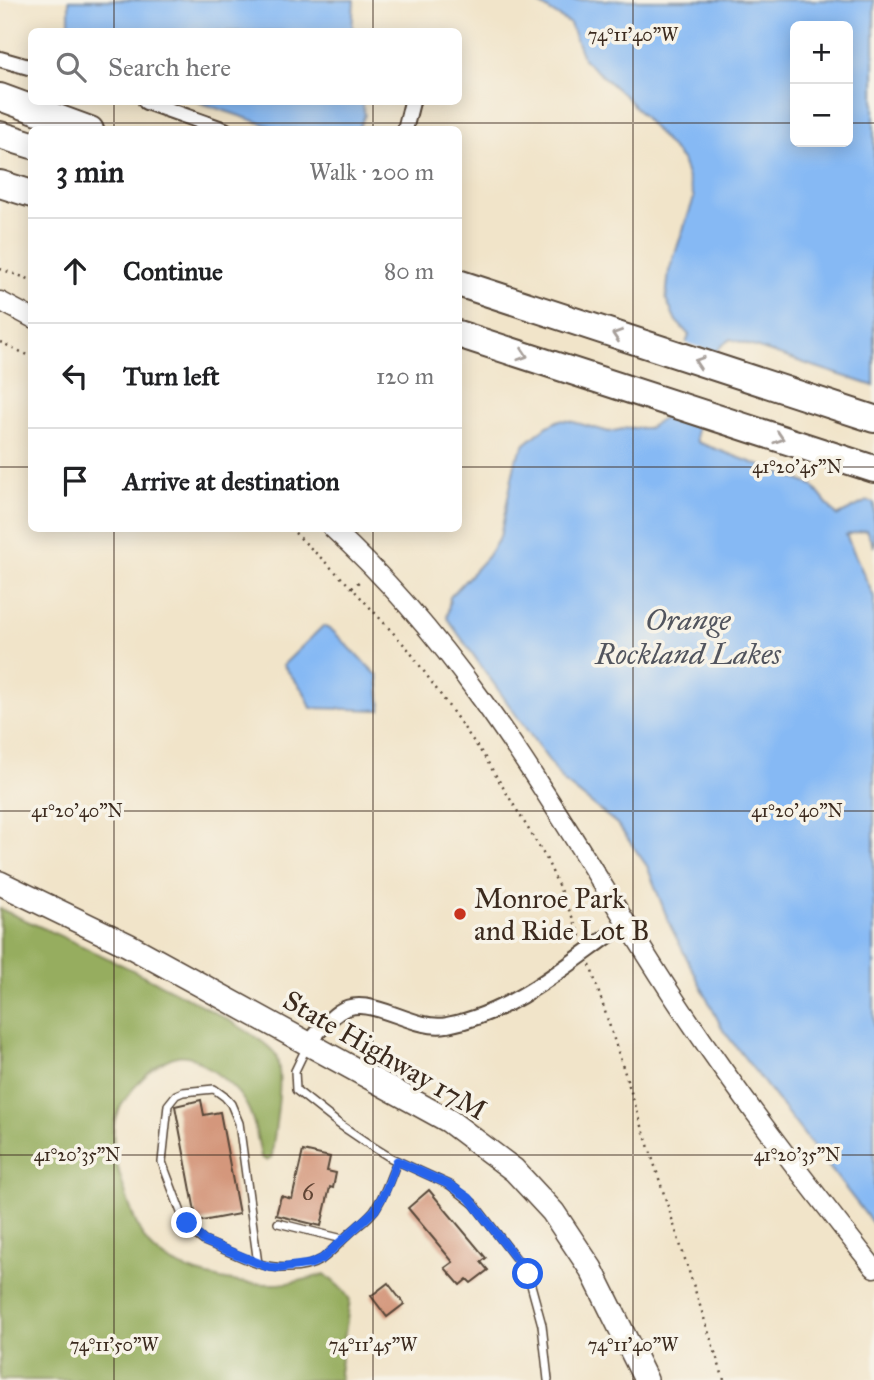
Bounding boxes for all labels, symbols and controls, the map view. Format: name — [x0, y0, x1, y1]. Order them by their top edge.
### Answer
map controls — [790, 21, 853, 147]
button: + — [790, 21, 853, 84]
text: 74°11'40"W — [588, 24, 679, 46]
search box — [28, 28, 462, 105]
icon: search — [52, 48, 90, 86]
text: Search here — [108, 51, 231, 83]
button: − — [790, 84, 853, 147]
text: 3 min — [56, 154, 124, 190]
text: Walk · 200 m — [309, 158, 434, 186]
icon: ahead — [56, 252, 94, 290]
text: Continue — [123, 255, 223, 287]
text: 80 m — [384, 257, 434, 285]
one-way arrow — [611, 329, 623, 343]
one-way arrow — [517, 347, 529, 361]
one-way arrow — [694, 356, 706, 370]
icon: left — [56, 357, 94, 395]
text: Turn left — [123, 360, 219, 392]
text: 120 m — [376, 362, 434, 390]
one-way arrow — [772, 430, 784, 444]
text: 41°20'45"N — [752, 456, 842, 478]
icon: arrive — [56, 462, 94, 500]
text: Arrive at destination — [123, 465, 340, 497]
water label: Orange Rockland Lakes — [594, 602, 782, 672]
text: 41°20'40"N — [31, 800, 123, 822]
text: 41°20'40"N — [751, 800, 843, 822]
place label: Monroe Park and Ride Lot B — [474, 881, 650, 948]
marker: Monroe Park and Ride Lot B — [452, 906, 468, 922]
street label: State Highway 17M — [277, 982, 493, 1128]
text: 41°20'35"N — [34, 1144, 120, 1166]
text: 41°20'35"N — [754, 1144, 840, 1166]
house number: 6 — [302, 1177, 315, 1207]
route end — [171, 1207, 202, 1238]
route start — [512, 1258, 543, 1289]
text: 74°11'50"W — [70, 1334, 159, 1356]
text: 74°11'45"W — [329, 1334, 418, 1356]
text: 74°11'40"W — [588, 1334, 679, 1356]

